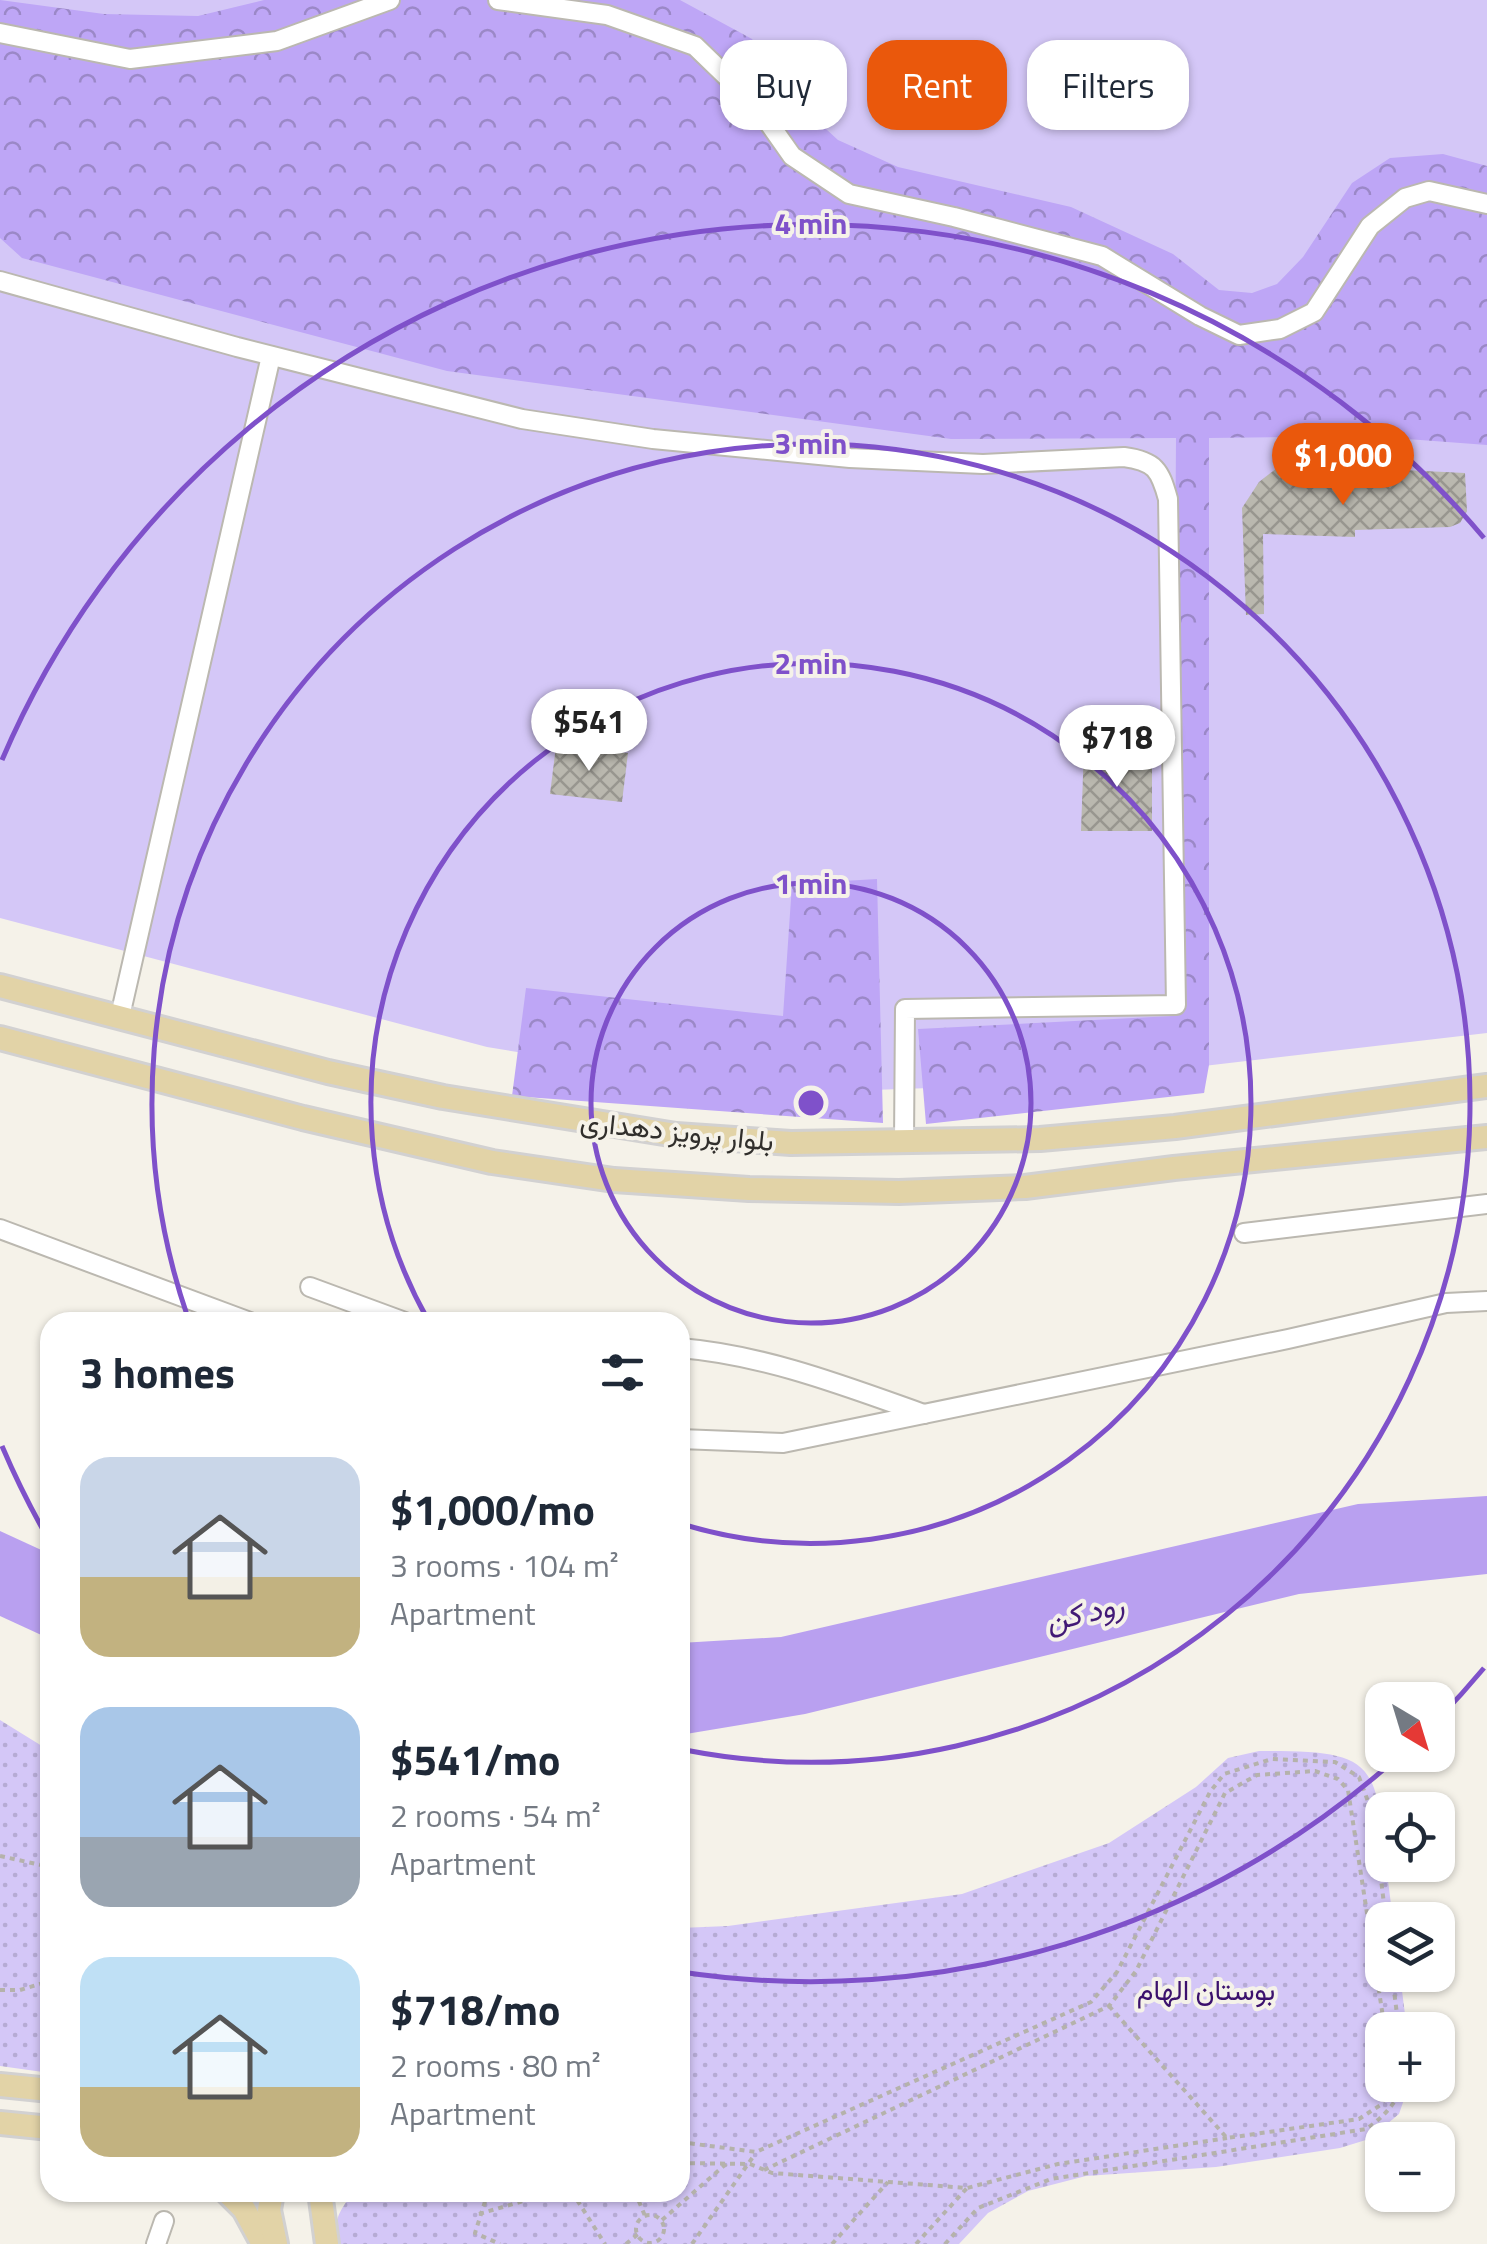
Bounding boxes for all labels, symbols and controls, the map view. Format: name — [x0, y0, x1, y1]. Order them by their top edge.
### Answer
chip: Buy — [720, 40, 847, 130]
chip: Rent — [867, 40, 1007, 130]
chip: Filters — [1027, 40, 1189, 130]
text: 4 min — [775, 200, 847, 246]
text: 3 min — [775, 420, 847, 466]
pin: $1,000 — [1262, 423, 1424, 508]
text: $1,000 — [1294, 431, 1392, 479]
text: 2 min — [775, 640, 847, 686]
pin: $541 — [530, 689, 648, 774]
text: $541 — [553, 697, 625, 745]
pin: $718 — [1058, 705, 1176, 790]
text: $718 — [1081, 713, 1153, 761]
text: 1 min — [775, 860, 847, 906]
centre of rings — [793, 1085, 829, 1121]
street label: بلوار پرویز دهداری — [578, 1099, 776, 1162]
text: 3 homes — [80, 1340, 235, 1404]
icon: filters — [595, 1345, 650, 1400]
text: $1,000/mo — [390, 1477, 595, 1541]
icon: home — [160, 1497, 280, 1617]
text: 3 rooms · 104 m² — [390, 1541, 619, 1589]
water label: رود کن — [1041, 1581, 1128, 1643]
text: Apartment — [390, 1589, 536, 1637]
north arrow — [1365, 1682, 1455, 1772]
map controls — [1365, 1682, 1455, 2212]
text: $541/mo — [390, 1727, 560, 1791]
icon: home — [160, 1747, 280, 1867]
text: 2 rooms · 54 m² — [390, 1791, 601, 1839]
button: locate — [1365, 1792, 1455, 1882]
text: Apartment — [390, 1839, 536, 1887]
button: layers — [1365, 1902, 1455, 1992]
park label: بوستان الهام — [1137, 1968, 1275, 2011]
text: $718/mo — [390, 1977, 560, 2041]
icon: home — [160, 1997, 280, 2117]
button: + — [1365, 2012, 1455, 2102]
text: 2 rooms · 80 m² — [390, 2041, 601, 2089]
text: Apartment — [390, 2089, 536, 2137]
button: − — [1365, 2122, 1455, 2212]

